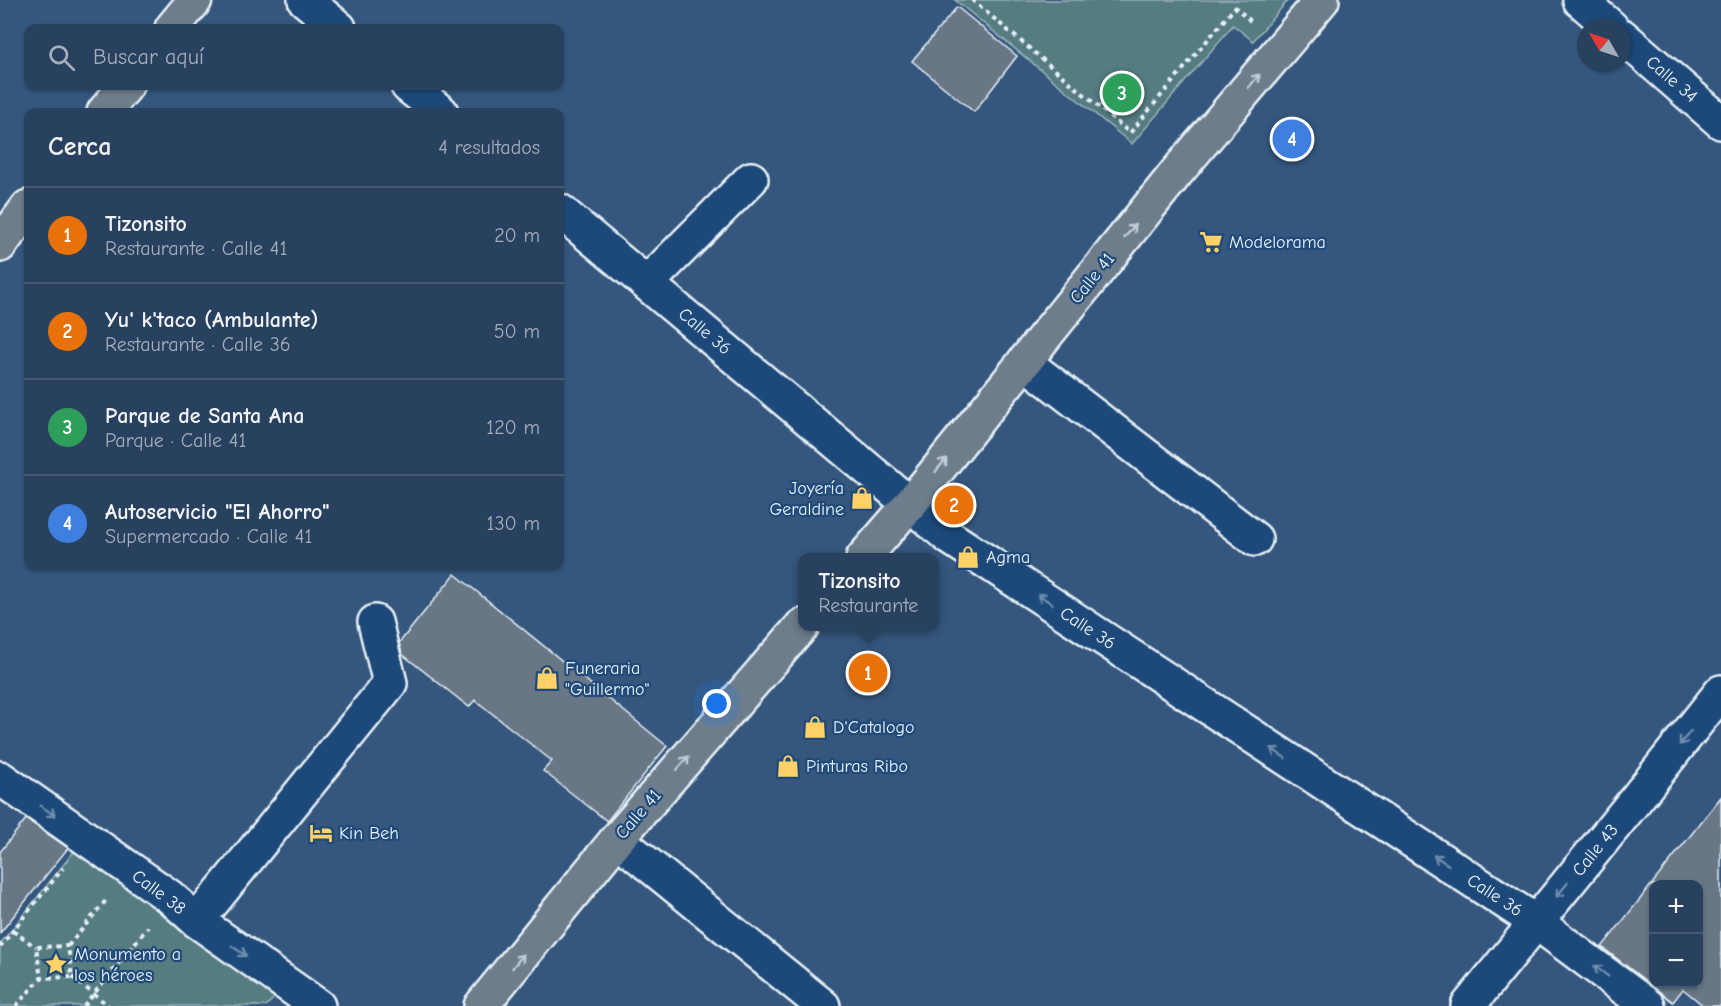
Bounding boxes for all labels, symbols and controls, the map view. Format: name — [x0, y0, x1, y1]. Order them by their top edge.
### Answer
north arrow — [1577, 18, 1631, 72]
search box — [24, 24, 564, 90]
icon: search — [45, 41, 78, 74]
text: Buscar aquí — [93, 44, 204, 70]
street label: Calle 34 — [1642, 51, 1702, 107]
pin: 3 — [1102, 70, 1142, 116]
one-way arrow — [1247, 74, 1261, 89]
pin: 4 — [1272, 116, 1312, 162]
text: Cerca — [48, 132, 112, 162]
text: 4 resultados — [438, 136, 540, 159]
text: Tizonsito — [105, 211, 187, 237]
text: 1 — [64, 224, 71, 247]
text: 20 m — [494, 224, 540, 247]
one-way arrow — [1123, 224, 1136, 240]
supermarket icon: Modelorama — [1198, 229, 1224, 255]
place label: Modelorama — [1229, 232, 1326, 253]
text: Restaurante · Calle 41 — [105, 237, 287, 260]
street label: Calle 41 — [1066, 249, 1119, 308]
street label: Calle 36 — [674, 303, 735, 359]
text: Yu' k'taco (Ambulante) — [105, 307, 318, 333]
text: 2 — [63, 320, 72, 343]
text: 50 m — [494, 320, 540, 343]
text: Restaurante · Calle 36 — [105, 333, 291, 356]
text: Parque de Santa Ana — [105, 403, 304, 429]
text: 3 — [63, 416, 72, 439]
text: 120 m — [486, 416, 540, 439]
text: Parque · Calle 41 — [105, 429, 246, 452]
one-way arrow — [935, 457, 948, 473]
place label: Joyería Geraldine — [769, 478, 844, 520]
pin: 2 — [934, 482, 974, 528]
shop icon: Joyería Geraldine — [849, 485, 875, 511]
text: Autoservicio "El Ahorro" — [105, 499, 330, 525]
text: 4 — [63, 512, 72, 535]
text: 130 m — [487, 512, 540, 535]
text: Supermercado · Calle 41 — [105, 525, 312, 548]
shop icon: Agma — [955, 544, 981, 570]
place label: Agma — [986, 547, 1030, 568]
popup — [798, 553, 939, 631]
text: Tizonsito — [819, 568, 901, 594]
one-way arrow — [1036, 593, 1053, 606]
text: Restaurante — [819, 594, 918, 617]
street label: Calle 36 — [1056, 603, 1119, 654]
pin: 1 — [848, 650, 888, 696]
place label: Funeraria "Guillermo" — [565, 658, 650, 700]
shop icon: Funeraria "Guillermo" — [534, 665, 560, 691]
your location — [702, 689, 731, 718]
shop icon: D'Catalogo — [802, 714, 828, 740]
place label: D'Catalogo — [833, 717, 915, 738]
one-way arrow — [1678, 730, 1691, 746]
one-way arrow — [1269, 746, 1286, 759]
shop icon: Pinturas Ribo — [775, 753, 801, 779]
one-way arrow — [676, 755, 690, 770]
place label: Pinturas Ribo — [806, 756, 908, 777]
street label: Calle 41 — [611, 785, 666, 844]
one-way arrow — [39, 805, 55, 817]
hotel icon: Kin Beh — [308, 820, 334, 846]
street label: Calle 43 — [1568, 820, 1623, 881]
place label: Kin Beh — [339, 823, 399, 844]
one-way arrow — [1433, 854, 1449, 866]
street label: Calle 38 — [128, 865, 190, 919]
street label: Calle 36 — [1463, 870, 1526, 921]
map controls — [1649, 880, 1703, 988]
button: + — [1649, 880, 1703, 934]
one-way arrow — [1555, 882, 1569, 897]
button: − — [1649, 934, 1703, 988]
place label: Monumento a los héroes — [74, 944, 181, 986]
one-way arrow — [231, 945, 247, 957]
place icon: Monumento a los héroes — [43, 951, 69, 977]
one-way arrow — [511, 953, 524, 969]
one-way arrow — [1593, 965, 1609, 977]

